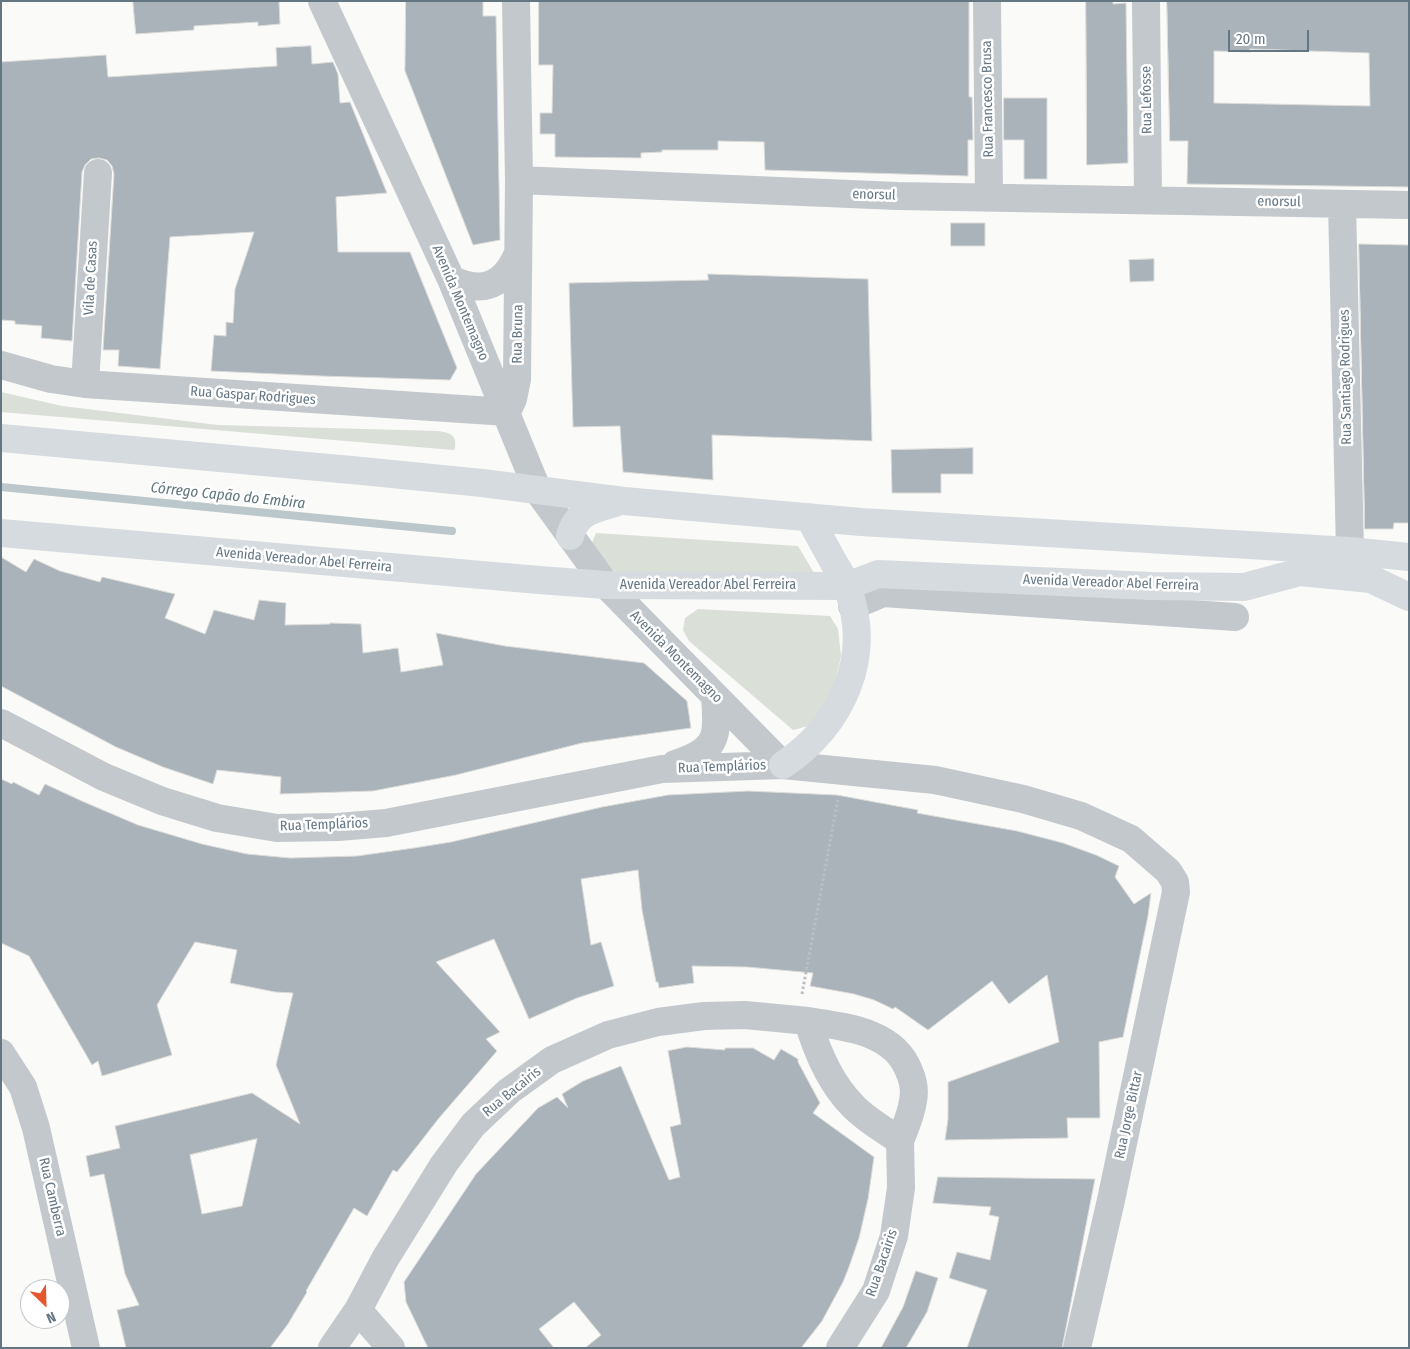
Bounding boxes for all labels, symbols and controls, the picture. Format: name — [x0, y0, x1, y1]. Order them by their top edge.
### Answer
scale bar — [1230, 20, 1311, 52]
text: 20 m — [1236, 30, 1266, 48]
street label: Rua Francesco Brusa — [979, 40, 997, 158]
street label: Rua Lefosse — [1138, 66, 1156, 134]
street label: enorsul — [852, 186, 896, 204]
street label: enorsul — [1257, 193, 1301, 211]
street label: Vila de Casas — [81, 240, 101, 316]
street label: Avenida Montemagno — [428, 243, 492, 363]
street label: Rua Bruna — [509, 304, 527, 364]
street label: Rua Santiago Rodrigues — [1336, 309, 1356, 445]
street label: Rua Gaspar Rodrigues — [190, 383, 316, 409]
water label: Córrego Capão do Embira — [150, 479, 306, 513]
street label: Avenida Vereador Abel Ferreira — [215, 544, 393, 576]
street label: Avenida Vereador Abel Ferreira — [1023, 572, 1199, 594]
street label: Avenida Vereador Abel Ferreira — [620, 577, 796, 593]
street label: Avenida Montemagno — [626, 607, 726, 707]
street label: Rua Templários — [678, 757, 766, 777]
street label: Rua Templários — [280, 815, 368, 835]
street label: Rua Bacairis — [479, 1063, 545, 1121]
street label: Rua Jorge Bittar — [1111, 1069, 1147, 1161]
street label: Rua Camberra — [35, 1156, 69, 1238]
street label: Rua Bacairis — [863, 1227, 901, 1299]
north arrow — [20, 1279, 70, 1329]
text: N — [44, 1308, 58, 1327]

